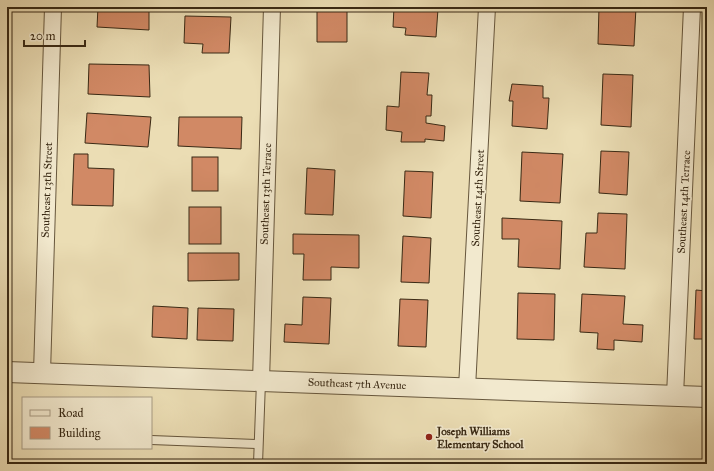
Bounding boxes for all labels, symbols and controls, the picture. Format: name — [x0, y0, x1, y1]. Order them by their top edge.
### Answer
scale bar — [24, 22, 85, 48]
text: 20 m — [30, 29, 56, 43]
street label: Southeast 13th Street — [39, 142, 55, 238]
street label: Southeast 13th Terrace — [258, 143, 274, 245]
street label: Southeast 14th Street — [469, 149, 487, 247]
street label: Southeast 14th Terrace — [675, 150, 693, 254]
street label: Southeast 7th Avenue — [308, 376, 407, 392]
legend — [22, 397, 152, 449]
text: Road — [58, 406, 84, 420]
place label: Joseph Williams Elementary School — [435, 425, 525, 452]
text: Building — [58, 426, 101, 441]
marker: Joseph Williams Elementary School — [424, 432, 434, 442]

